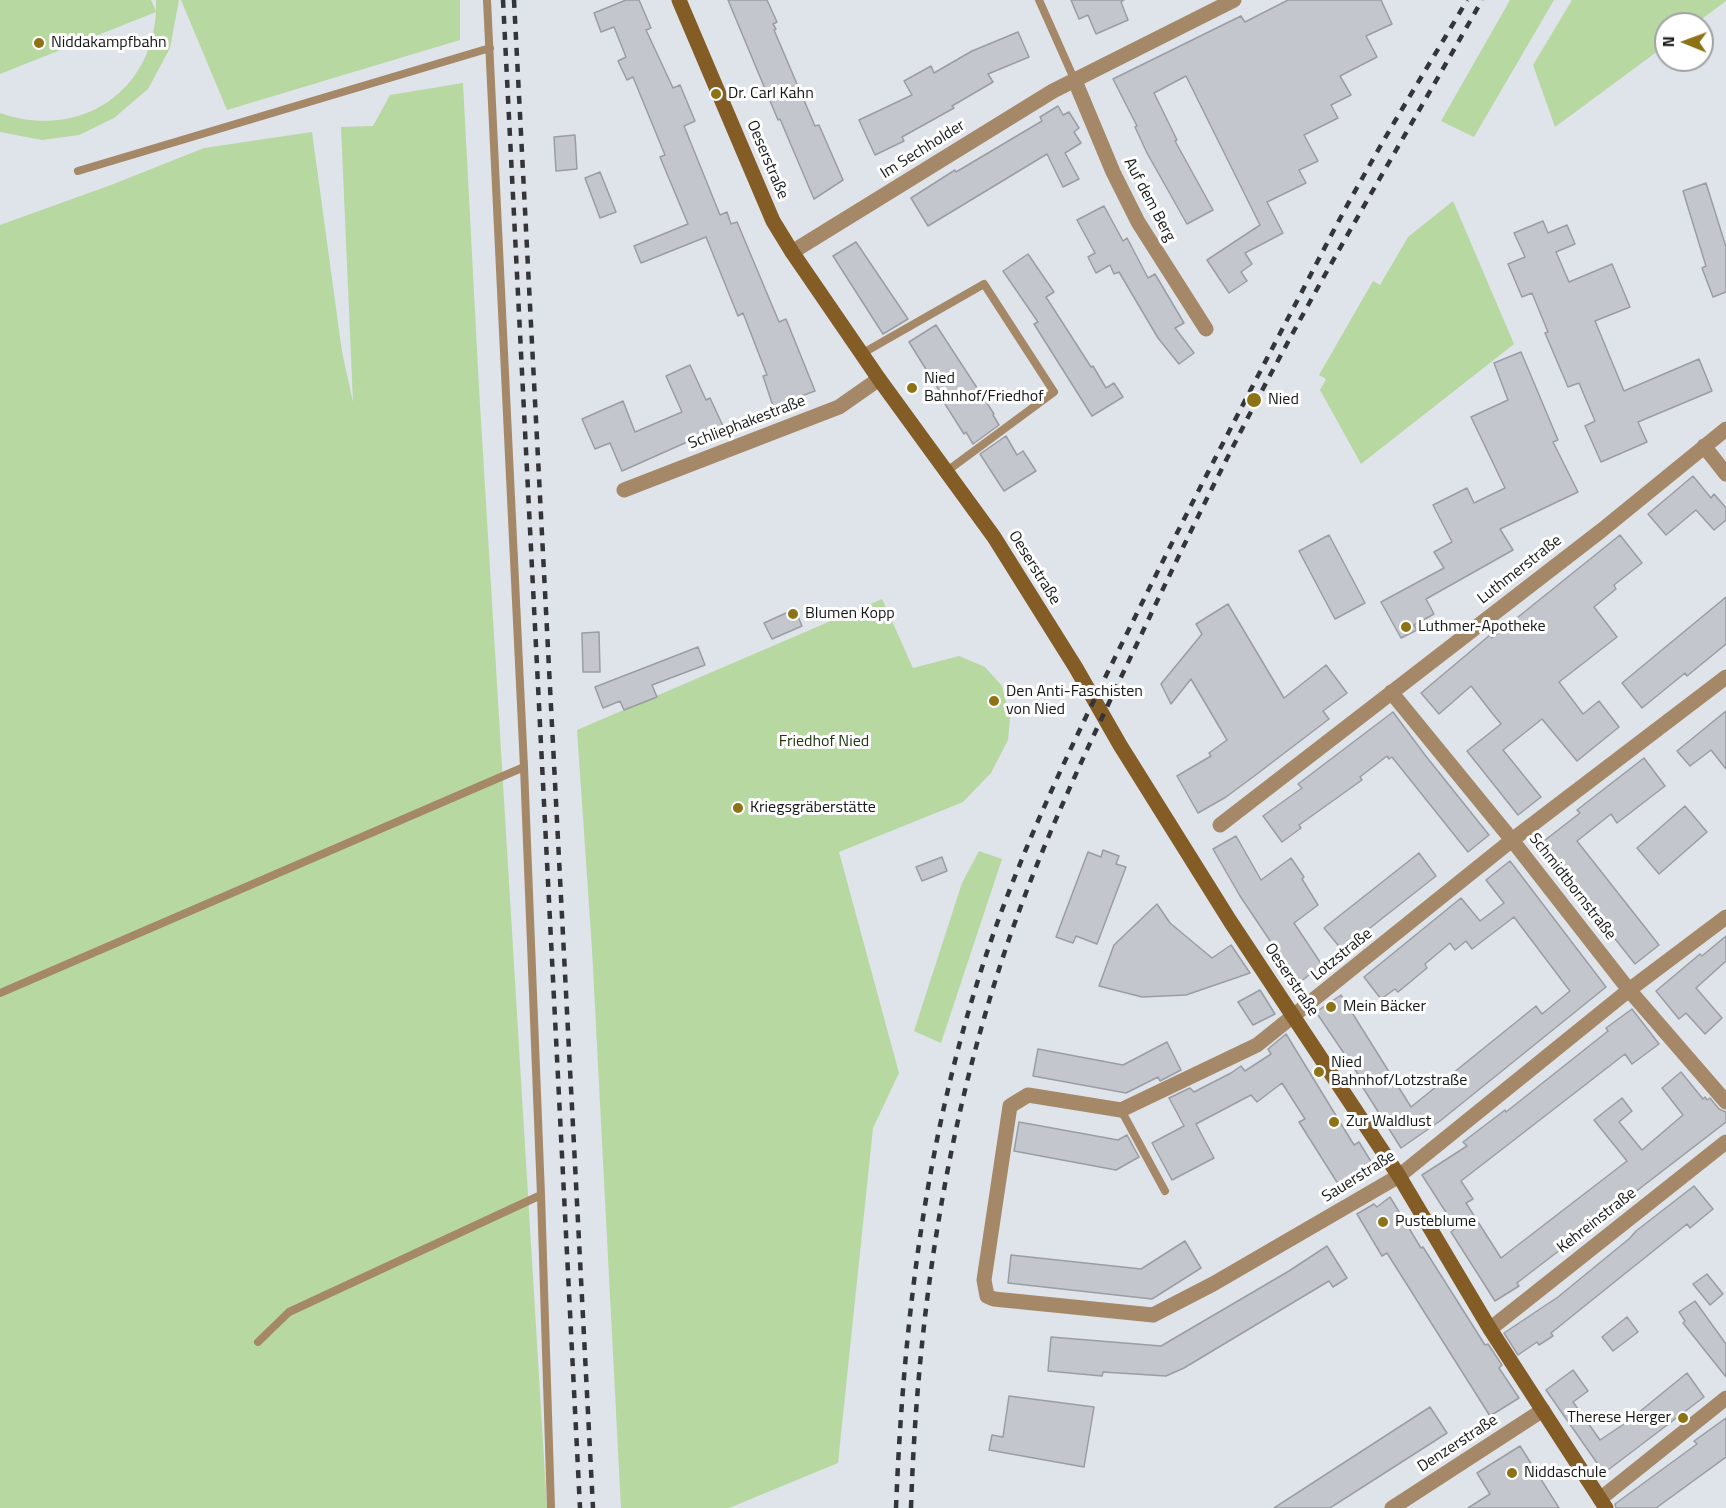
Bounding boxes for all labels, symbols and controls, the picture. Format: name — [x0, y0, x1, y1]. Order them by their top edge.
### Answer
north arrow — [1654, 12, 1714, 72]
place label: Niddakampfbahn — [51, 33, 167, 53]
marker: Niddakampfbahn — [32, 36, 46, 50]
text: N — [1656, 36, 1680, 47]
place label: Dr. Carl Kahn — [728, 84, 814, 104]
marker: Dr. Carl Kahn — [709, 87, 723, 101]
street label: Im Sechholder — [877, 116, 969, 184]
street label: Oeserstraße — [742, 118, 792, 202]
street label: Auf dem Berg — [1119, 155, 1179, 245]
place label: Nied Bahnhof/Friedhof — [924, 369, 1044, 407]
marker: Nied Bahnhof/Friedhof — [905, 381, 919, 395]
place label: Nied — [1268, 390, 1299, 410]
marker: Nied — [1245, 391, 1263, 409]
street label: Schliephakestraße — [686, 392, 808, 454]
street label: Oeserstraße — [1004, 527, 1064, 609]
street label: Luthmerstraße — [1474, 531, 1566, 609]
place label: Blumen Kopp — [805, 604, 895, 624]
marker: Blumen Kopp — [786, 607, 800, 621]
place label: Luthmer-Apotheke — [1418, 617, 1546, 637]
marker: Luthmer-Apotheke — [1399, 620, 1413, 634]
place label: Den Anti-Faschisten von Nied — [1006, 682, 1143, 720]
marker: Den Anti-Faschisten von Nied — [987, 694, 1001, 708]
park label: Friedhof Nied — [779, 732, 869, 752]
place label: Kriegsgräberstätte — [750, 798, 876, 818]
marker: Kriegsgräberstätte — [731, 801, 745, 815]
street label: Schmidtbornstraße — [1524, 830, 1620, 944]
street label: Lotzstraße — [1308, 925, 1376, 985]
street label: Oeserstraße — [1260, 940, 1322, 1020]
place label: Mein Bäcker — [1343, 997, 1426, 1017]
marker: Mein Bäcker — [1324, 1000, 1338, 1014]
place label: Nied Bahnhof/Lotzstraße — [1331, 1053, 1467, 1091]
marker: Nied Bahnhof/Lotzstraße — [1312, 1065, 1326, 1079]
place label: Zur Waldlust — [1346, 1112, 1431, 1132]
marker: Zur Waldlust — [1327, 1115, 1341, 1129]
street label: Sauerstraße — [1319, 1147, 1399, 1207]
street label: Kehreinstraße — [1554, 1184, 1640, 1258]
place label: Pusteblume — [1395, 1212, 1476, 1232]
marker: Pusteblume — [1376, 1215, 1390, 1229]
place label: Therese Herger — [1567, 1408, 1671, 1428]
street label: Denzerstraße — [1414, 1411, 1502, 1477]
marker: Therese Herger — [1676, 1411, 1690, 1425]
place label: Niddaschule — [1524, 1463, 1607, 1483]
marker: Niddaschule — [1505, 1466, 1519, 1480]

